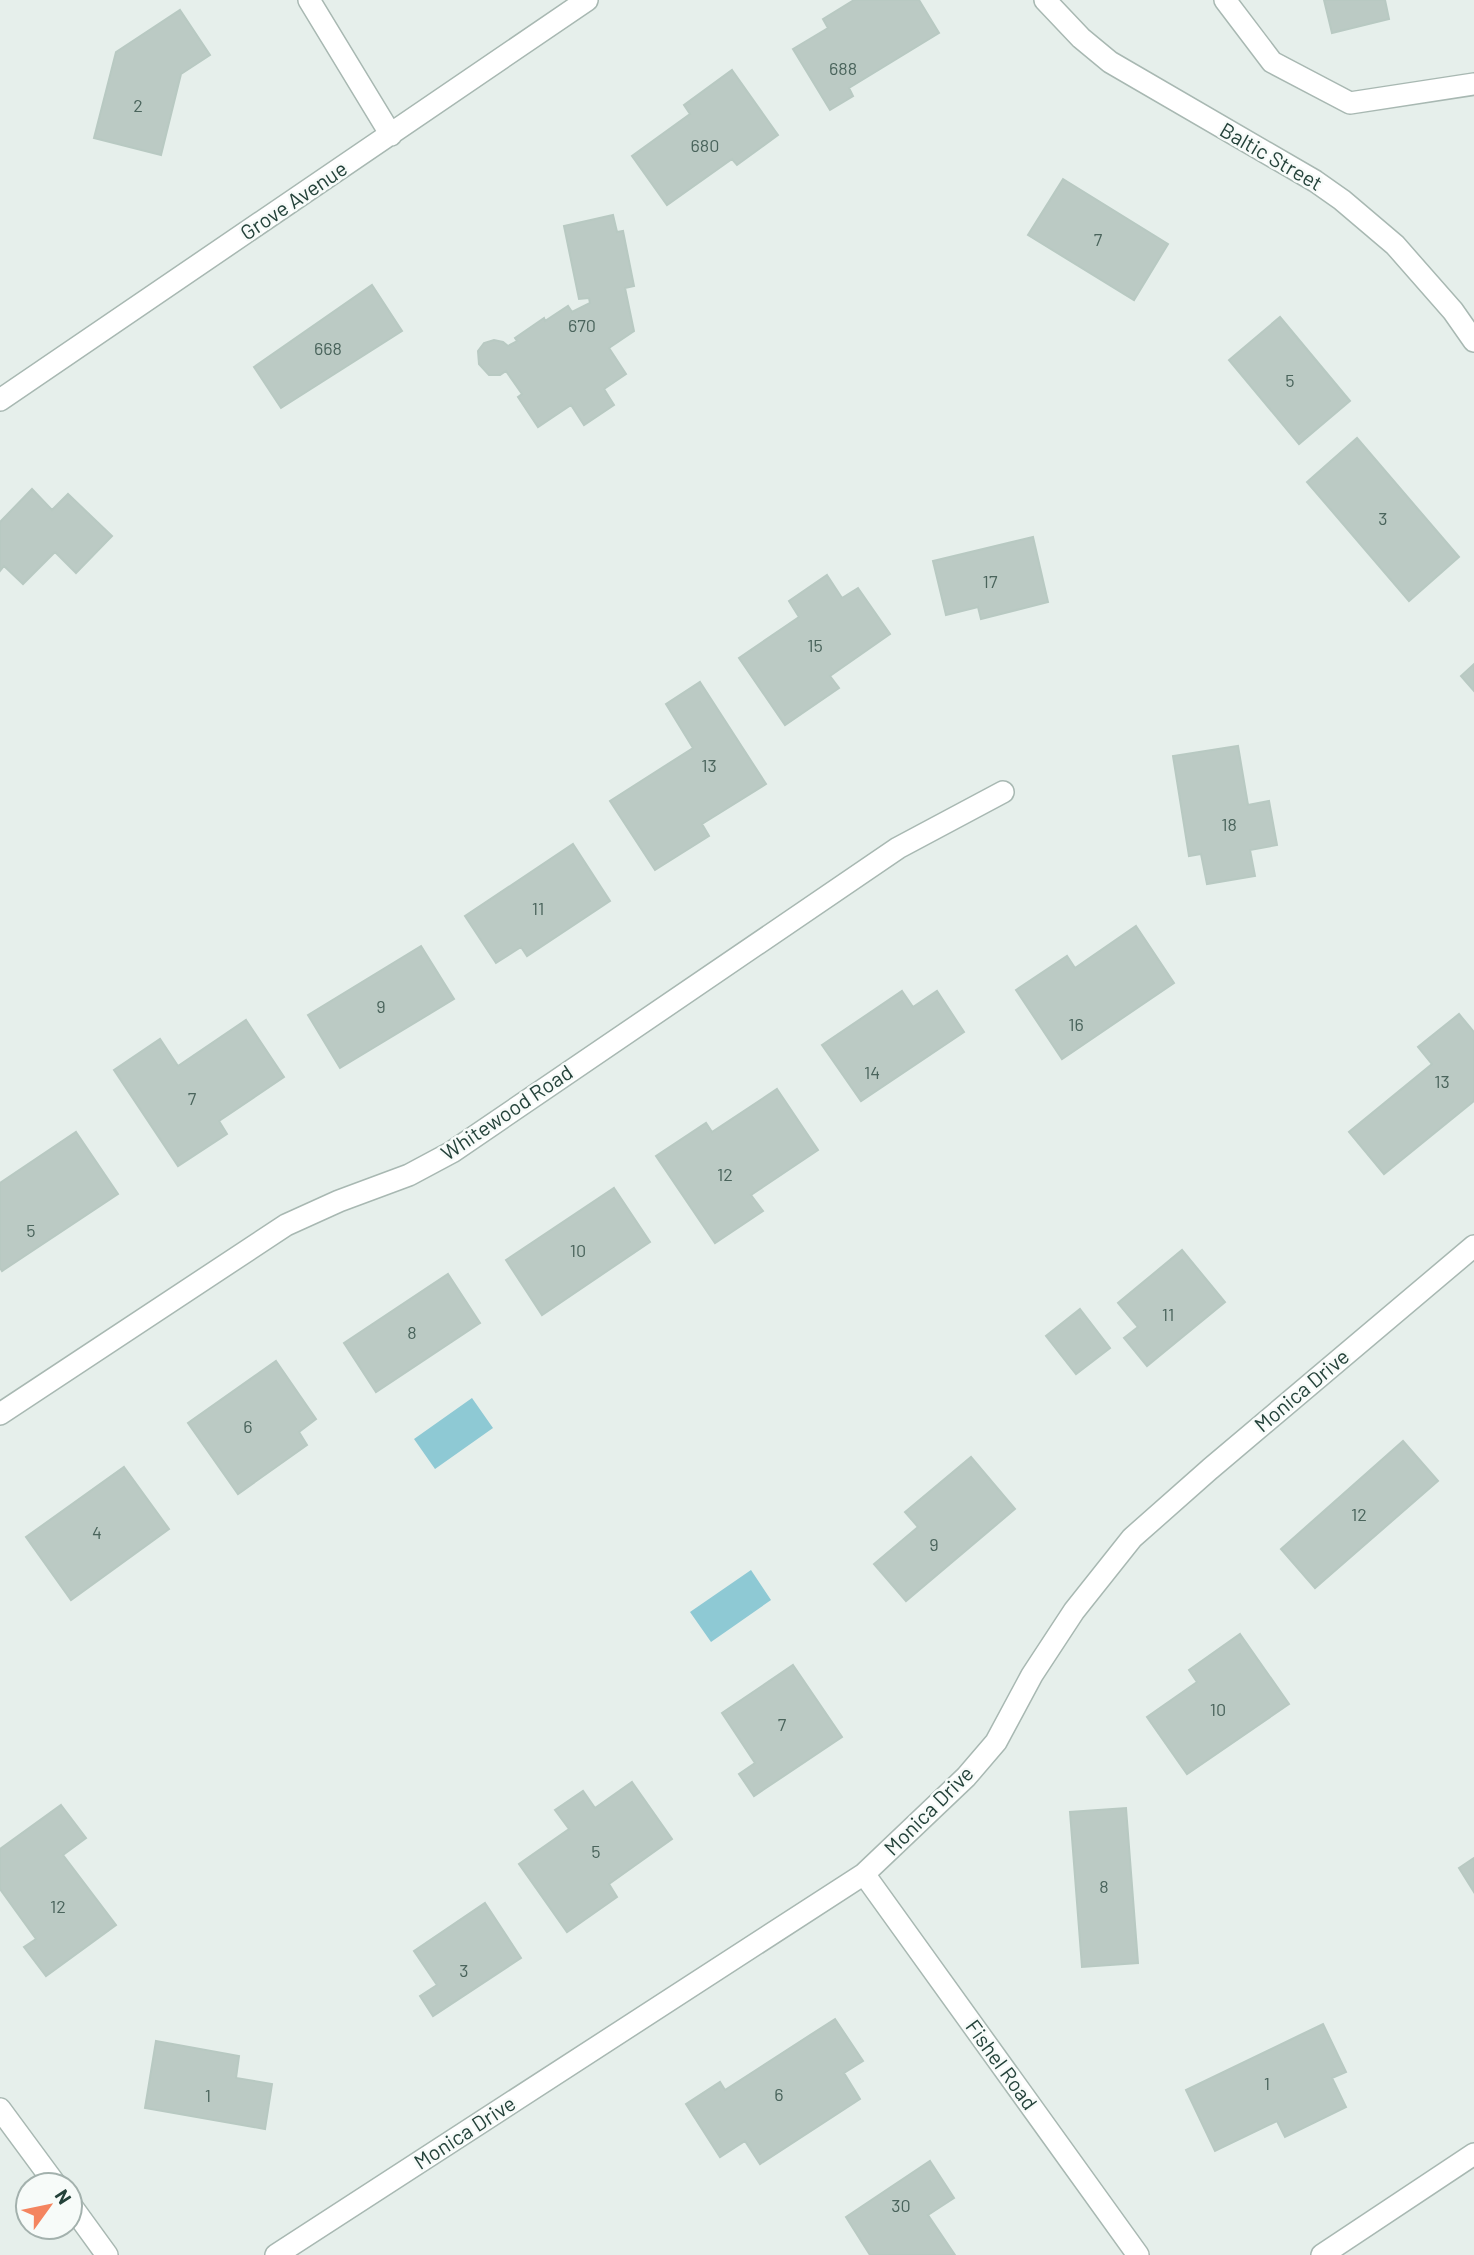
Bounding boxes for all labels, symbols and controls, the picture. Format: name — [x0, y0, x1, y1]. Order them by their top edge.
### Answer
house number: 688 — [829, 57, 857, 79]
house number: 2 — [133, 94, 143, 116]
street label: Baltic Street — [1216, 116, 1327, 195]
house number: 680 — [691, 134, 719, 156]
street label: Grove Avenue — [235, 155, 351, 245]
house number: 7 — [1094, 228, 1103, 250]
house number: 670 — [568, 314, 596, 336]
house number: 668 — [314, 337, 342, 359]
house number: 5 — [1285, 369, 1295, 391]
house number: 3 — [1378, 507, 1388, 529]
house number: 17 — [983, 570, 998, 592]
house number: 15 — [807, 634, 823, 656]
house number: 13 — [701, 754, 717, 776]
house number: 18 — [1221, 813, 1237, 835]
house number: 11 — [532, 897, 544, 919]
house number: 9 — [376, 995, 386, 1017]
house number: 16 — [1068, 1013, 1084, 1035]
street label: Whitewood Road — [436, 1059, 577, 1165]
house number: 14 — [864, 1061, 880, 1083]
house number: 13 — [1434, 1070, 1450, 1092]
house number: 7 — [188, 1087, 197, 1109]
house number: 12 — [717, 1163, 733, 1185]
house number: 5 — [26, 1219, 36, 1241]
house number: 10 — [570, 1239, 586, 1261]
house number: 11 — [1162, 1303, 1174, 1325]
house number: 8 — [407, 1321, 417, 1343]
street label: Monica Drive — [1249, 1343, 1353, 1437]
house number: 6 — [243, 1415, 253, 1437]
house number: 12 — [1351, 1503, 1367, 1525]
house number: 4 — [92, 1521, 102, 1543]
house number: 9 — [929, 1533, 939, 1555]
house number: 10 — [1210, 1698, 1226, 1720]
house number: 7 — [778, 1713, 787, 1735]
street label: Monica Drive — [878, 1760, 978, 1860]
house number: 5 — [591, 1840, 601, 1862]
house number: 8 — [1099, 1875, 1109, 1897]
house number: 12 — [50, 1895, 66, 1917]
house number: 3 — [459, 1959, 469, 1981]
street label: Fishel Road — [961, 2014, 1043, 2114]
house number: 1 — [1264, 2072, 1270, 2094]
house number: 6 — [774, 2083, 784, 2105]
house number: 1 — [205, 2084, 211, 2106]
street label: Monica Drive — [409, 2090, 520, 2174]
north arrow — [14, 2171, 84, 2241]
text: N — [51, 2185, 77, 2208]
house number: 30 — [891, 2194, 911, 2216]

